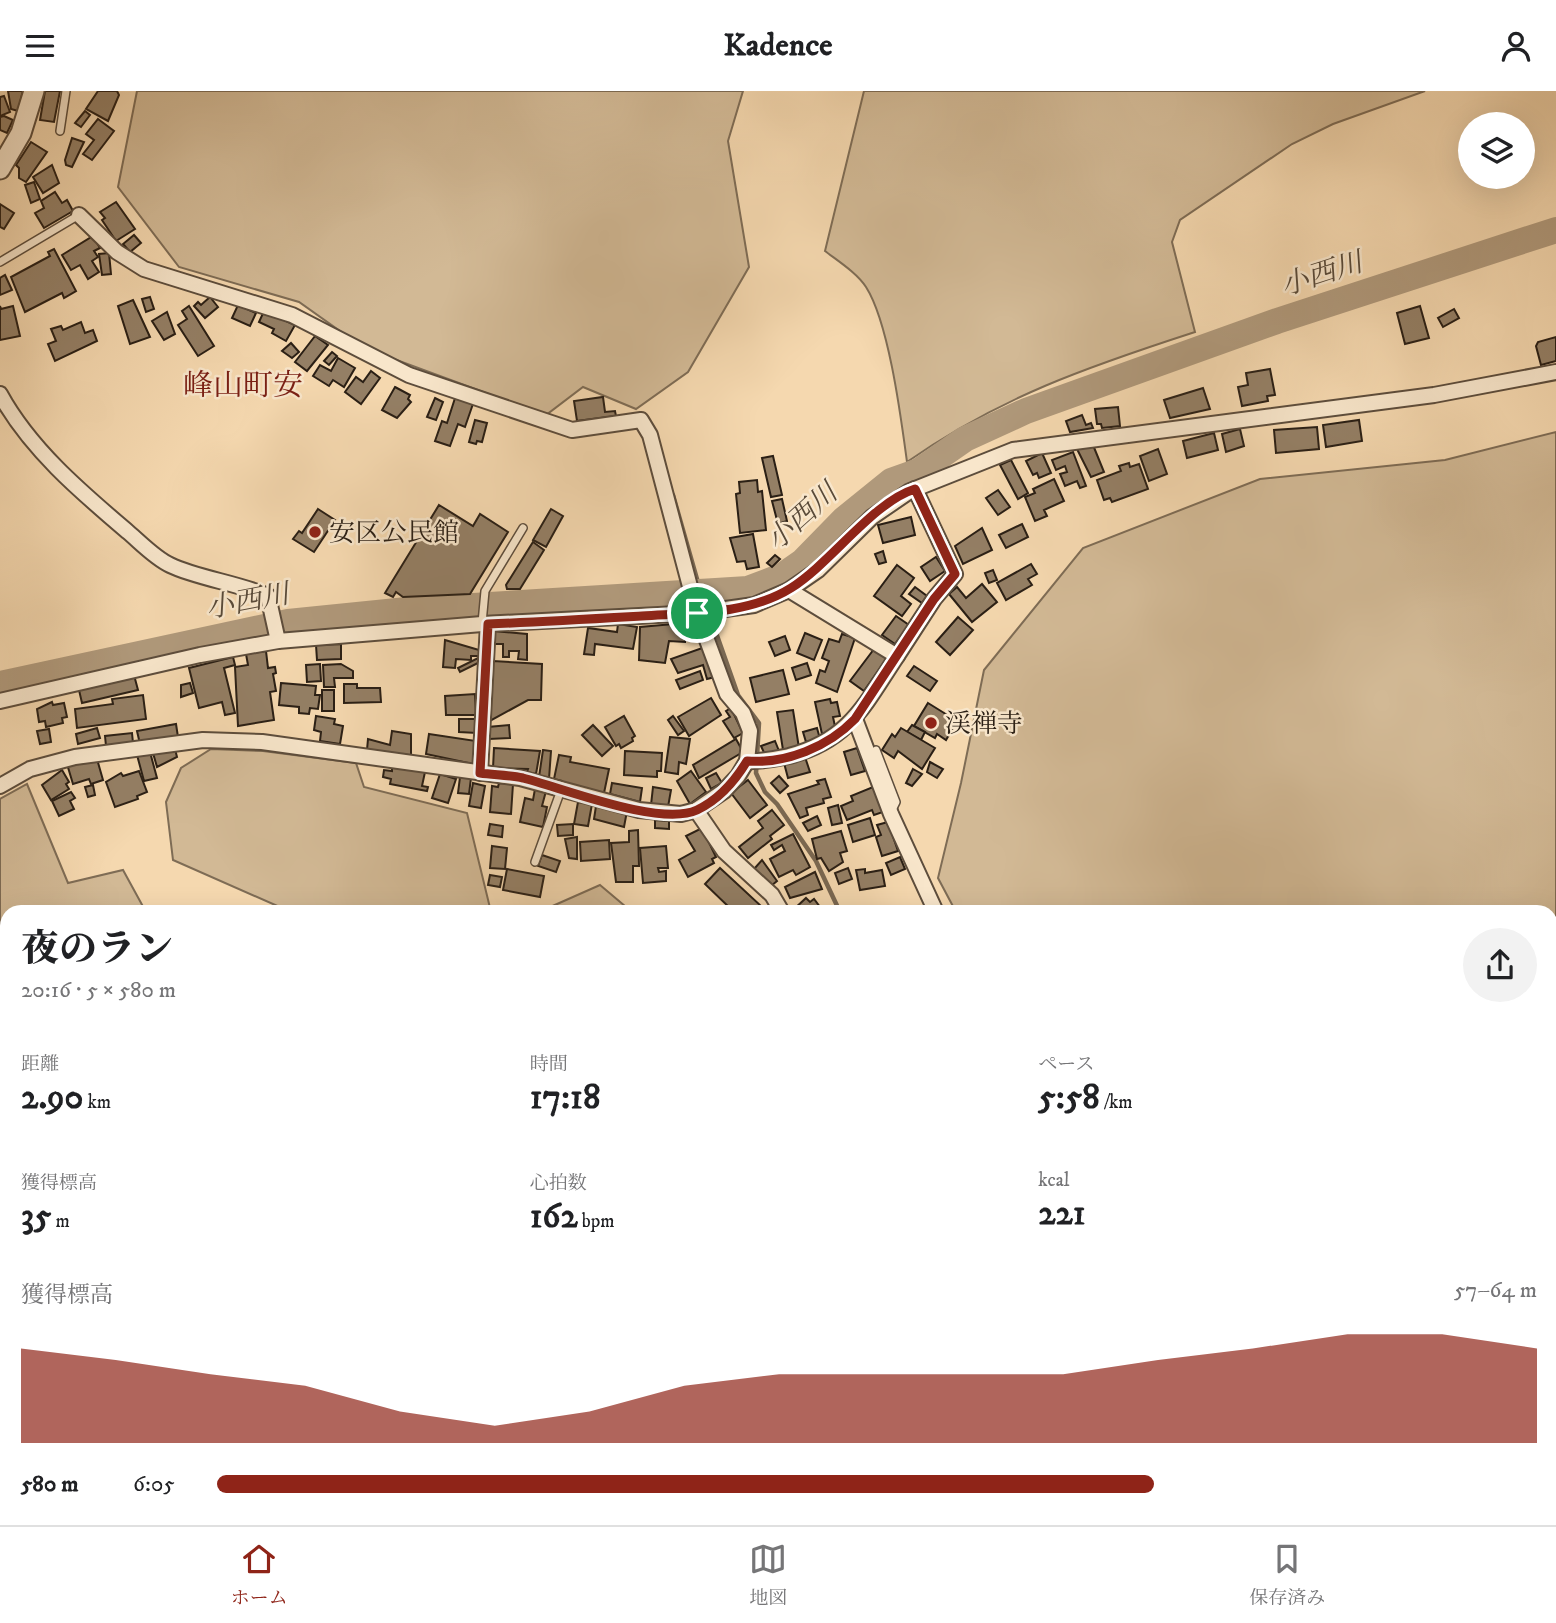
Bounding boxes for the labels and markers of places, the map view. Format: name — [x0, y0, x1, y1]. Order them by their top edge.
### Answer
place label: 安区公民館 — [329, 517, 459, 550]
marker: 安区公民館 — [307, 524, 323, 540]
pin — [667, 583, 727, 643]
place label: 渓禅寺 — [945, 708, 1023, 741]
marker: 渓禅寺 — [923, 715, 939, 731]

